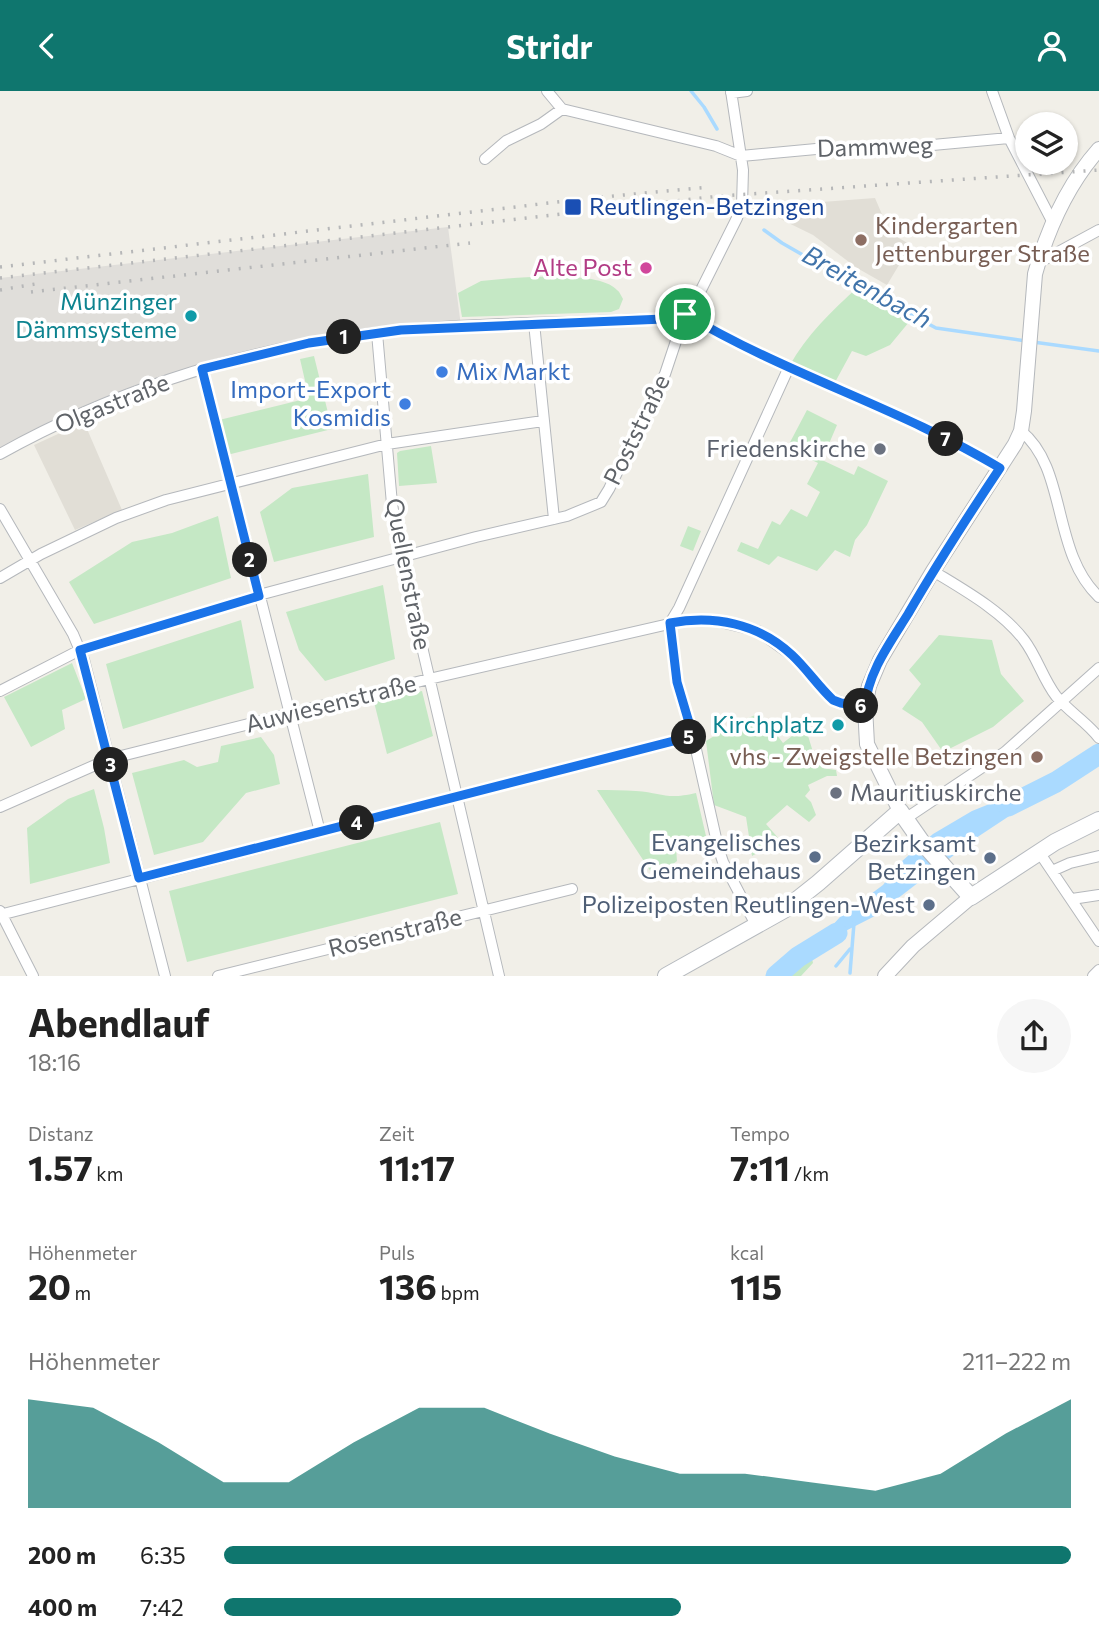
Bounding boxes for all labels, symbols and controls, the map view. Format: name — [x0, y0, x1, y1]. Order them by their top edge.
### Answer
text: Stridr — [506, 26, 593, 66]
icon: back — [28, 27, 66, 65]
icon: person — [1033, 27, 1071, 65]
map controls — [1015, 112, 1078, 175]
button: layers — [1015, 112, 1078, 175]
street label: Dammweg — [816, 129, 934, 162]
place label: Reutlingen-Betzingen — [589, 191, 824, 220]
marker: Reutlingen-Betzingen — [563, 197, 583, 217]
place label: Kindergarten Jettenburger Straße — [875, 210, 1090, 267]
marker: Kindergarten Jettenburger Straße — [853, 232, 869, 248]
water label: Breitenbach — [798, 237, 938, 334]
place label: Alte Post — [533, 252, 632, 281]
marker: Alte Post — [638, 260, 654, 276]
pin — [655, 284, 715, 344]
place label: Münzinger Dämmsysteme — [15, 286, 177, 343]
icon: arrive — [666, 295, 704, 333]
marker: Münzinger Dämmsysteme — [183, 308, 199, 324]
pin: 1 — [326, 320, 362, 355]
text: 1 — [339, 325, 348, 348]
place label: Mix Markt — [456, 356, 570, 385]
marker: Mix Markt — [434, 364, 450, 380]
street label: Olgastraße — [50, 367, 173, 439]
street label: Poststraße — [596, 369, 675, 489]
place label: Import-Export Kosmidis — [230, 374, 391, 431]
marker: Import-Export Kosmidis — [397, 396, 413, 412]
pin: 7 — [928, 421, 964, 457]
text: 7 — [940, 427, 951, 450]
place label: Friedenskirche — [706, 433, 866, 462]
marker: Friedenskirche — [872, 441, 888, 457]
street label: Quellenstraße — [381, 495, 438, 652]
pin: 2 — [232, 543, 268, 577]
text: 2 — [244, 548, 255, 571]
street label: Auwiesenstraße — [242, 667, 419, 738]
pin: 6 — [844, 689, 878, 723]
text: 6 — [855, 694, 866, 717]
place label: Kirchplatz — [712, 709, 824, 738]
marker: Kirchplatz — [830, 717, 846, 733]
pin: 5 — [672, 719, 706, 755]
text: 5 — [683, 725, 694, 748]
place label: vhs - Zweigstelle Betzingen — [729, 741, 1023, 770]
pin: 3 — [94, 747, 128, 783]
marker: vhs - Zweigstelle Betzingen — [1029, 749, 1045, 765]
text: 3 — [105, 753, 116, 776]
place label: Mauritiuskirche — [850, 777, 1021, 806]
marker: Mauritiuskirche — [828, 785, 844, 801]
pin: 4 — [340, 805, 374, 841]
text: 4 — [351, 811, 362, 834]
place label: Evangelisches Gemeindehaus — [640, 827, 801, 884]
place label: Bezirksamt Betzingen — [853, 828, 976, 885]
marker: Evangelisches Gemeindehaus — [807, 849, 823, 865]
marker: Bezirksamt Betzingen — [982, 850, 998, 866]
place label: Polizeiposten Reutlingen-West — [582, 889, 915, 918]
marker: Polizeiposten Reutlingen-West — [921, 897, 937, 913]
street label: Rosenstraße — [325, 901, 464, 962]
text: Abendlauf — [28, 998, 210, 1045]
button: share — [997, 999, 1071, 1073]
text: 18:16 — [28, 1048, 81, 1076]
text: Distanz — [28, 1122, 94, 1145]
text: Zeit — [379, 1122, 414, 1145]
text: Tempo — [730, 1122, 790, 1145]
text: 1.57 — [28, 1145, 93, 1188]
text: 11:17 — [379, 1145, 455, 1188]
text: 7:11 — [730, 1145, 790, 1188]
text: km — [93, 1162, 123, 1185]
text: /km — [790, 1162, 829, 1185]
text: Höhenmeter — [28, 1241, 137, 1264]
text: Puls — [379, 1241, 415, 1264]
text: kcal — [730, 1241, 764, 1264]
text: 20 — [28, 1264, 71, 1307]
text: 136 — [379, 1264, 437, 1307]
text: 115 — [730, 1264, 782, 1307]
text: m — [71, 1281, 91, 1304]
text: bpm — [437, 1281, 480, 1304]
text: Höhenmeter — [28, 1347, 160, 1375]
text: 211–222 m — [962, 1347, 1071, 1375]
text: 200 m — [28, 1541, 96, 1569]
text: 6:35 — [140, 1541, 186, 1569]
text: 400 m — [28, 1593, 97, 1621]
text: 7:42 — [140, 1593, 184, 1621]

